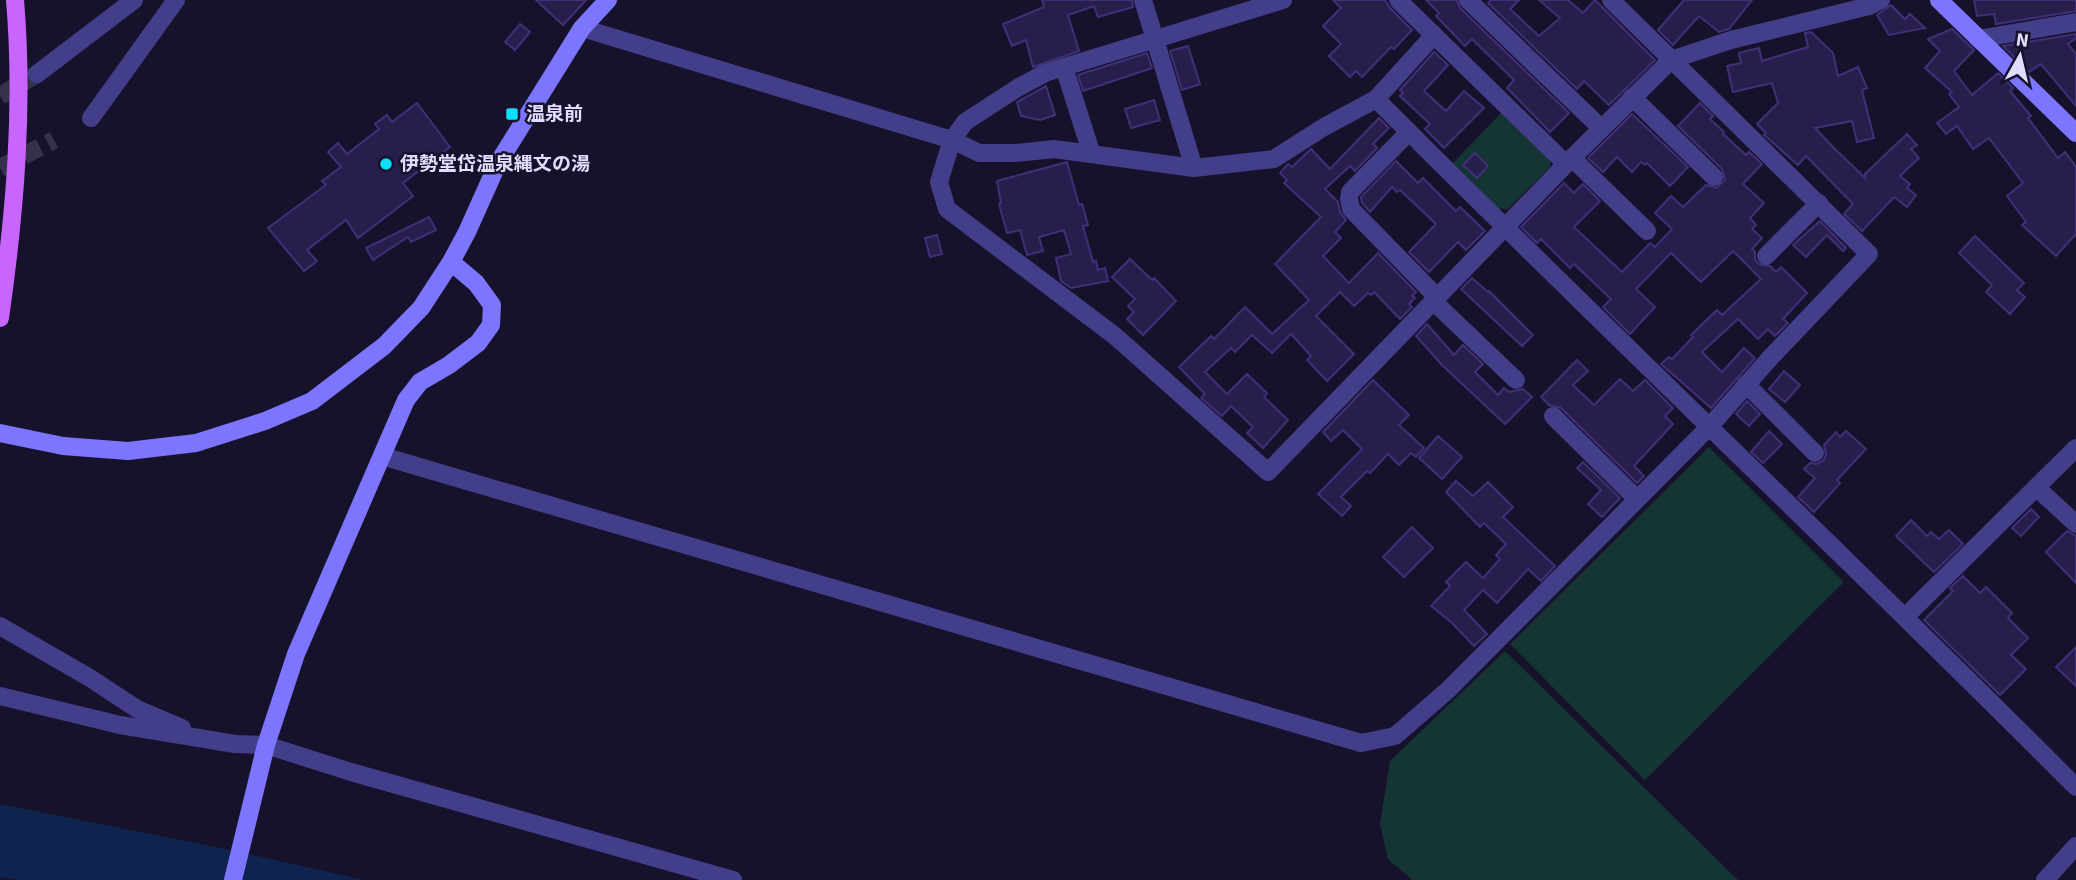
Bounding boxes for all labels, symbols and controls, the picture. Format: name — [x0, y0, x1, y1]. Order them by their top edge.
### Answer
north arrow — [1985, 21, 2055, 91]
text: N — [2014, 26, 2030, 55]
place label: 温泉前 — [526, 101, 583, 128]
marker: 温泉前 — [504, 106, 520, 122]
place label: 伊勢堂岱温泉縄文の湯 — [400, 151, 590, 178]
marker: 伊勢堂岱温泉縄文の湯 — [378, 156, 394, 172]

